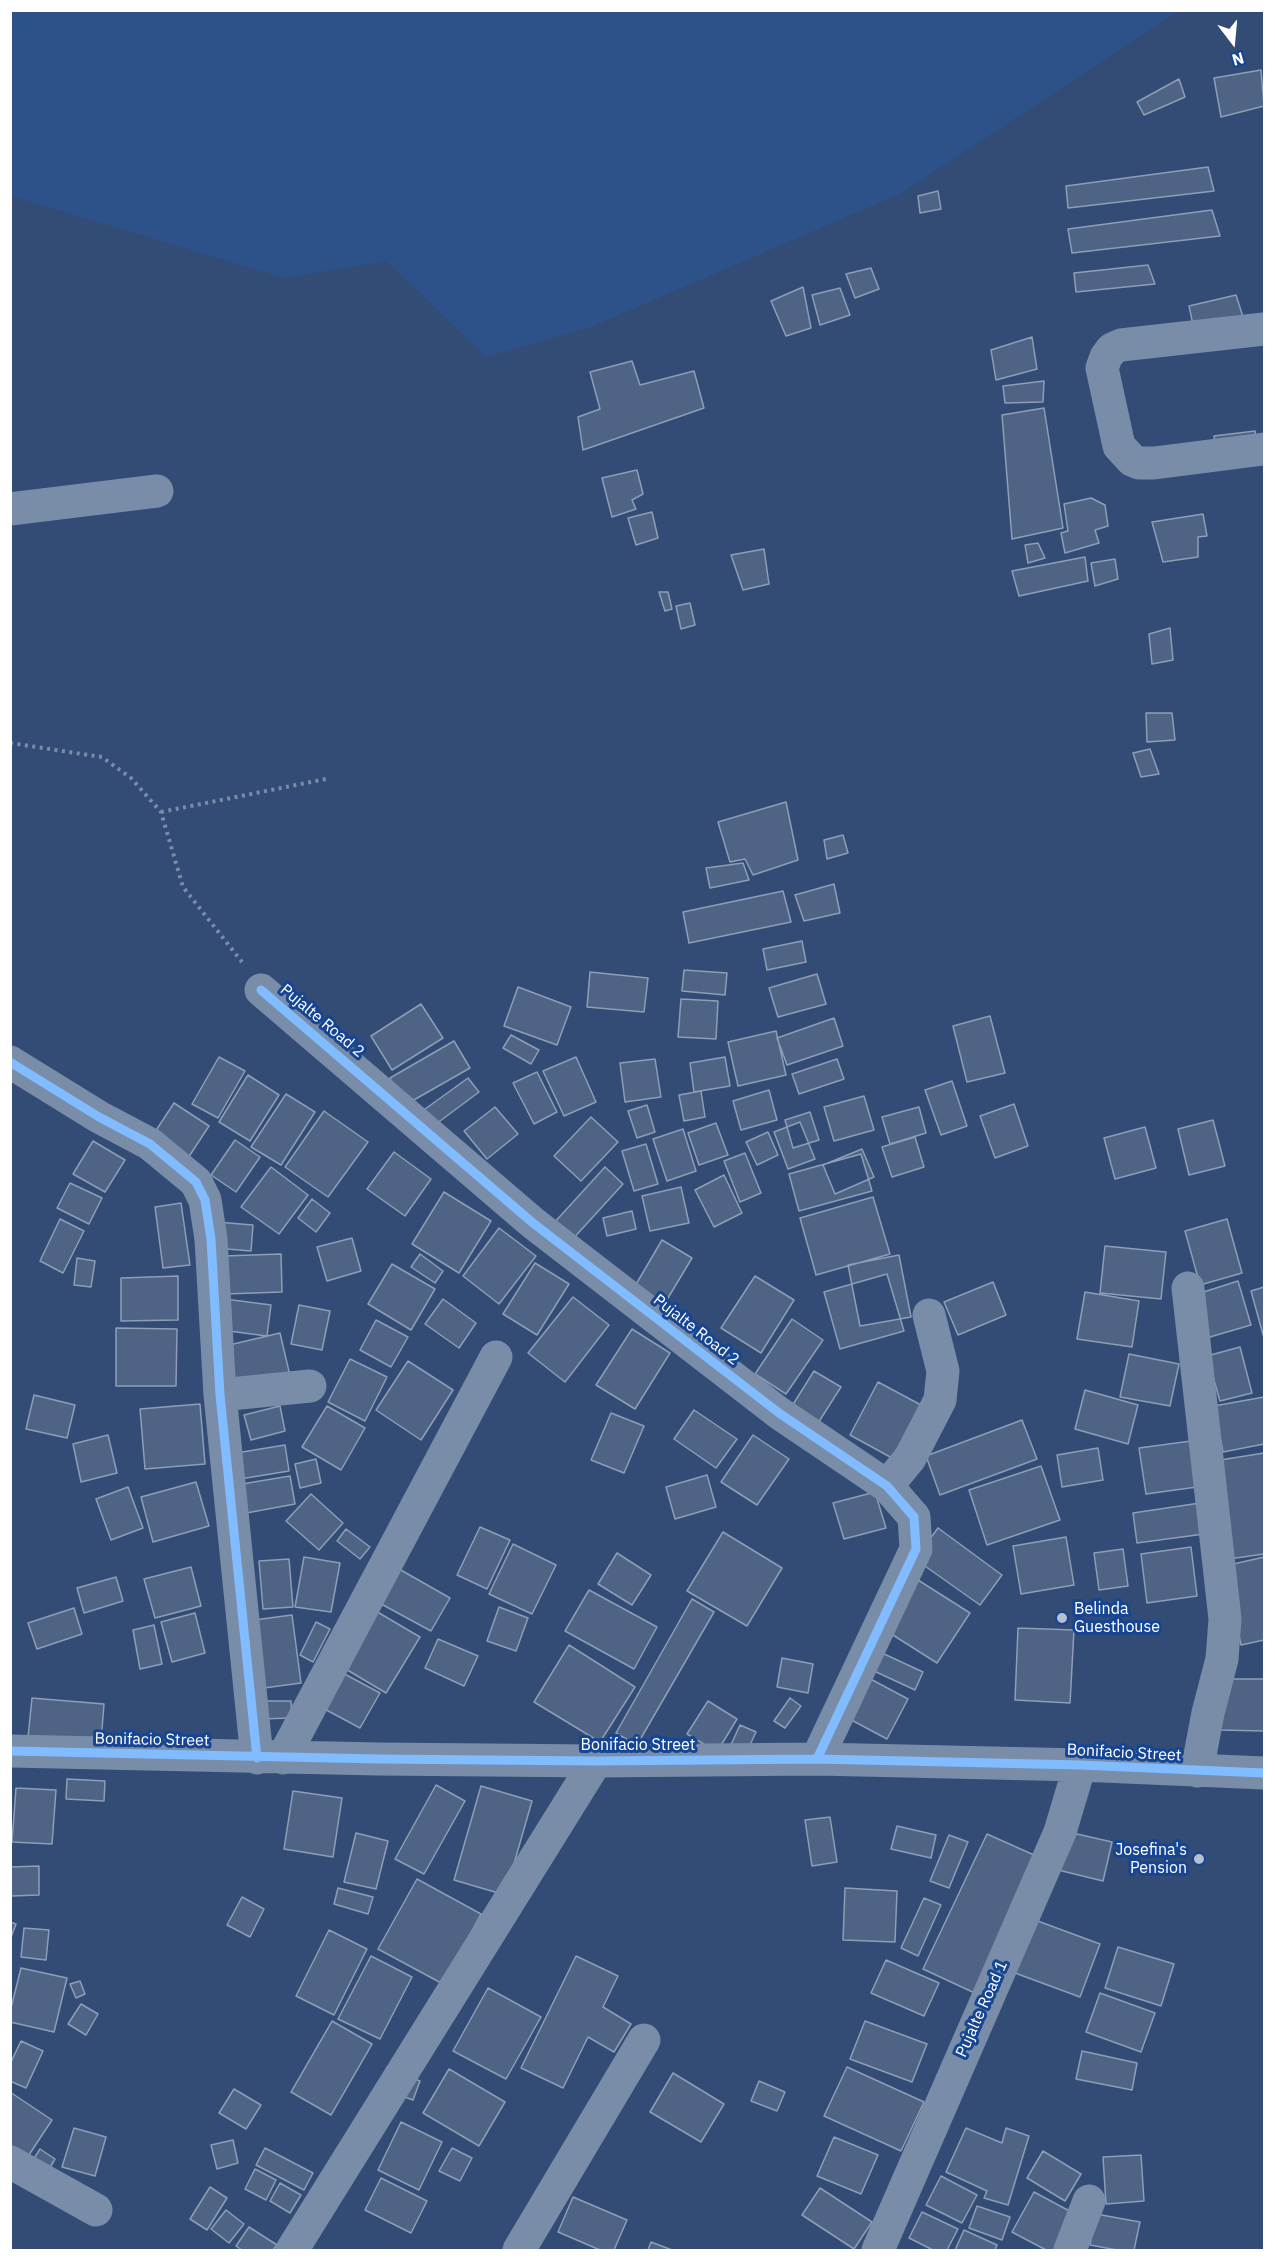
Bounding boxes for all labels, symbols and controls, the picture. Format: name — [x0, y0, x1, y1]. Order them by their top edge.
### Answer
north arrow — [1203, 12, 1263, 72]
text: N — [1230, 48, 1246, 71]
street label: Pujalte Road 2 — [276, 980, 368, 1062]
street label: Pujalte Road 2 — [649, 1290, 743, 1370]
place label: Belinda Guesthouse — [1074, 1599, 1160, 1637]
marker: Belinda Guesthouse — [1055, 1611, 1069, 1625]
street label: Bonifacio Street — [94, 1729, 210, 1751]
street label: Bonifacio Street — [581, 1735, 695, 1755]
street label: Bonifacio Street — [1066, 1740, 1182, 1766]
place label: Josefina's Pension — [1115, 1840, 1187, 1878]
marker: Josefina's Pension — [1192, 1852, 1206, 1866]
street label: Pujalte Road 1 — [952, 1958, 1012, 2060]

